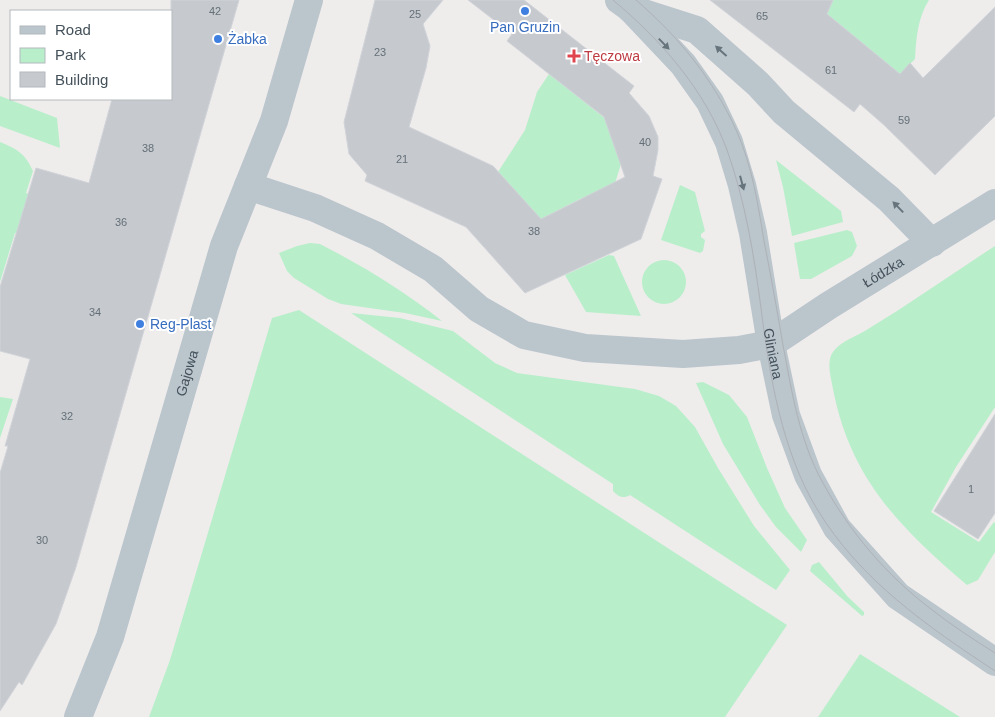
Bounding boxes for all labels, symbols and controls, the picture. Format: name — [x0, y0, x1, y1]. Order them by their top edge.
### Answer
house number: 42 — [209, 5, 221, 17]
marker: Pan Gruzin — [519, 5, 531, 17]
house number: 25 — [409, 8, 421, 20]
legend — [10, 10, 172, 100]
house number: 65 — [756, 10, 768, 22]
place label: Pan Gruzin — [490, 19, 560, 35]
text: Road — [55, 21, 91, 38]
place label: Żabka — [228, 30, 267, 47]
marker: Żabka — [212, 33, 224, 45]
one-way arrow — [658, 37, 670, 49]
one-way arrow — [716, 45, 728, 57]
text: Park — [55, 46, 86, 63]
house number: 23 — [374, 46, 386, 58]
place label: Tęczowa — [584, 48, 640, 64]
marker: Tęczowa — [568, 50, 580, 62]
house number: 61 — [825, 64, 837, 76]
text: Building — [55, 71, 108, 88]
house number: 59 — [898, 114, 910, 126]
house number: 40 — [639, 136, 651, 148]
house number: 38 — [142, 142, 154, 154]
house number: 21 — [396, 153, 408, 165]
one-way arrow — [738, 176, 746, 191]
one-way arrow — [892, 202, 904, 214]
house number: 36 — [115, 216, 127, 228]
house number: 38 — [528, 225, 540, 237]
street label: Łódzka — [860, 253, 907, 291]
house number: 34 — [89, 306, 101, 318]
place label: Reg-Plast — [150, 316, 212, 332]
marker: Reg-Plast — [134, 318, 146, 330]
street label: Gliniana — [761, 327, 786, 381]
street label: Gajowa — [173, 348, 201, 398]
house number: 32 — [61, 410, 73, 422]
house number: 1 — [968, 483, 974, 495]
house number: 30 — [36, 534, 48, 546]

